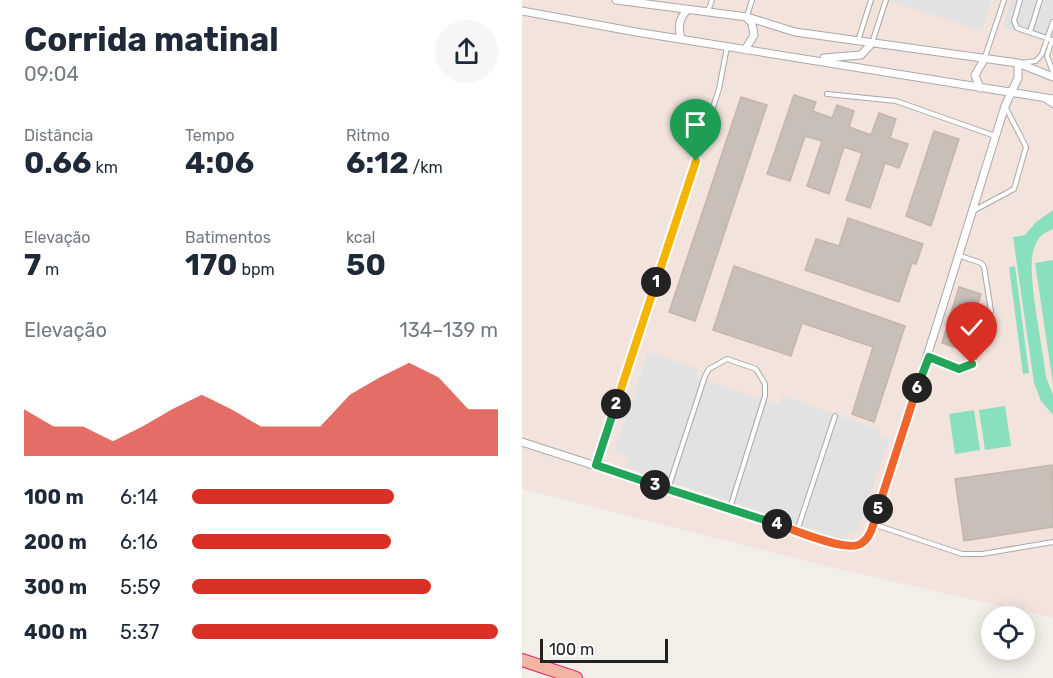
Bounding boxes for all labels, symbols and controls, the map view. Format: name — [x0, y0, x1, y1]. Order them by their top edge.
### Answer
text: Corrida matinal — [24, 20, 279, 59]
button: share — [435, 20, 498, 83]
text: 09:04 — [24, 62, 79, 86]
pin — [670, 99, 721, 161]
icon: arrive — [679, 108, 712, 141]
text: Distância — [24, 126, 93, 145]
text: Tempo — [185, 126, 235, 145]
text: Ritmo — [346, 126, 390, 145]
text: 0.66 — [24, 145, 92, 181]
text: 4:06 — [185, 145, 254, 181]
text: 6:12 — [346, 145, 409, 181]
text: km — [92, 158, 118, 177]
text: /km — [409, 158, 443, 177]
text: Elevação — [24, 228, 90, 247]
text: Batimentos — [185, 228, 271, 247]
text: kcal — [346, 228, 375, 247]
text: 7 — [24, 247, 41, 283]
text: 170 — [185, 247, 238, 283]
text: 50 — [346, 247, 386, 283]
text: m — [41, 260, 59, 279]
text: bpm — [238, 260, 275, 279]
pin: 1 — [641, 267, 671, 297]
text: 1 — [652, 272, 660, 291]
pin — [946, 302, 997, 364]
icon: check — [955, 311, 988, 344]
text: Elevação — [24, 318, 107, 342]
text: 134–139 m — [399, 318, 498, 342]
pin: 6 — [902, 373, 932, 403]
text: 6 — [912, 378, 922, 397]
pin: 2 — [601, 389, 631, 419]
text: 2 — [611, 394, 621, 413]
pin: 3 — [640, 470, 670, 500]
text: 3 — [650, 475, 660, 494]
text: 100 m — [24, 485, 84, 509]
text: 6:14 — [120, 485, 158, 509]
pin: 5 — [863, 494, 893, 524]
text: 5 — [873, 499, 883, 518]
pin: 4 — [762, 509, 792, 539]
text: 4 — [772, 514, 782, 533]
text: 200 m — [24, 530, 87, 554]
text: 6:16 — [120, 530, 158, 554]
text: 300 m — [24, 575, 87, 599]
text: 5:59 — [120, 575, 161, 599]
map controls — [981, 606, 1035, 660]
button: locate — [981, 606, 1035, 660]
text: 400 m — [24, 620, 87, 644]
text: 5:37 — [120, 620, 159, 644]
scale bar — [540, 636, 668, 664]
text: 100 m — [549, 640, 594, 659]

